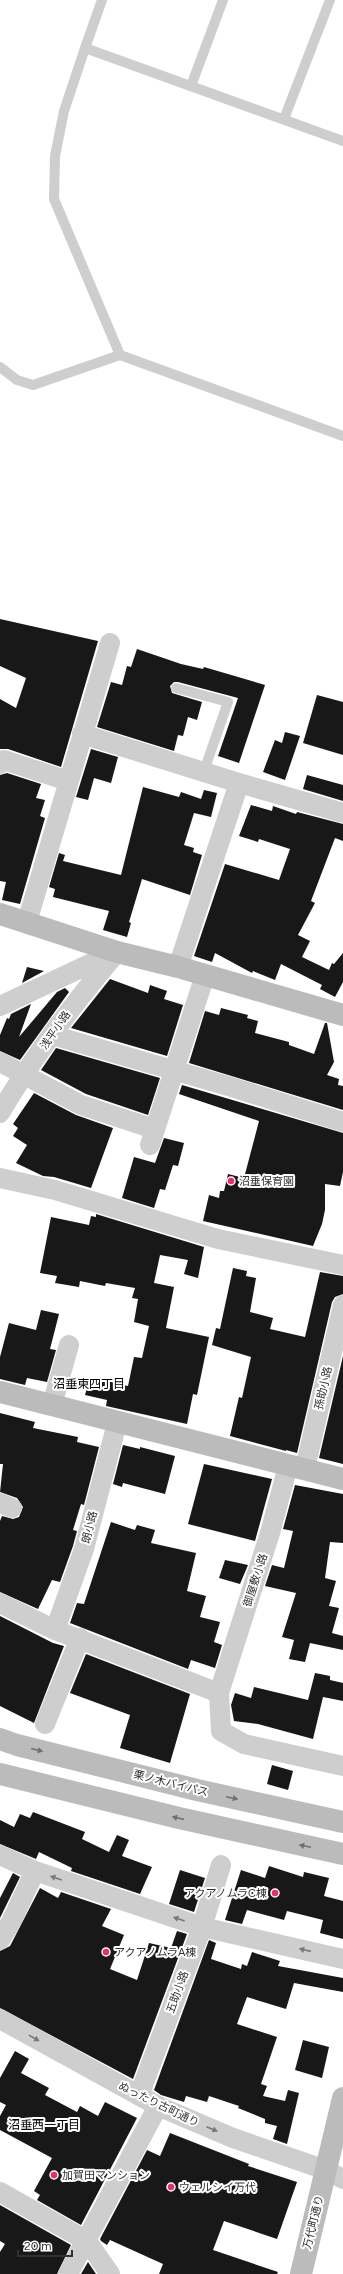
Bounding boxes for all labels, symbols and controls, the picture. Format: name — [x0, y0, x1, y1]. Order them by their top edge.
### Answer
street label: 浅平小路 — [37, 1009, 73, 1052]
place label: 沼垂保育園 — [239, 1175, 294, 1188]
marker: 沼垂保育園 — [226, 1176, 236, 1186]
street label: 孫助小路 — [312, 1365, 335, 1411]
district label: 沼垂東四丁目 — [53, 1377, 125, 1391]
street label: 朗小路 — [79, 1510, 100, 1545]
street label: 御屋敷小路 — [240, 1552, 270, 1609]
one-way arrow — [32, 1747, 44, 1753]
street label: 栗ノ木バイパス — [132, 1768, 210, 1799]
one-way arrow — [225, 1795, 238, 1801]
one-way arrow — [172, 1815, 184, 1821]
one-way arrow — [299, 1842, 311, 1848]
one-way arrow — [49, 1874, 61, 1880]
place label: アクアノムラC棟 — [184, 1887, 267, 1900]
marker: アクアノムラC棟 — [270, 1888, 280, 1898]
one-way arrow — [173, 1916, 185, 1922]
place label: アクアノムラA棟 — [114, 1946, 196, 1959]
marker: アクアノムラA棟 — [101, 1947, 111, 1957]
one-way arrow — [299, 1947, 311, 1953]
street label: 五助小路 — [164, 1969, 191, 2015]
one-way arrow — [28, 2034, 40, 2041]
street label: ぬったり古町通り — [116, 2079, 201, 2130]
district label: 沼垂西一丁目 — [8, 2118, 80, 2132]
one-way arrow — [206, 2126, 217, 2132]
place label: 加賀田マンション — [62, 2169, 150, 2182]
marker: 加賀田マンション — [49, 2170, 59, 2180]
place label: ウェルシイ万代 — [179, 2181, 256, 2194]
marker: ウェルシイ万代 — [166, 2182, 176, 2192]
street label: 万代町通り — [301, 2194, 326, 2250]
scale bar — [18, 2232, 72, 2258]
text: 20 m — [24, 2239, 52, 2253]

